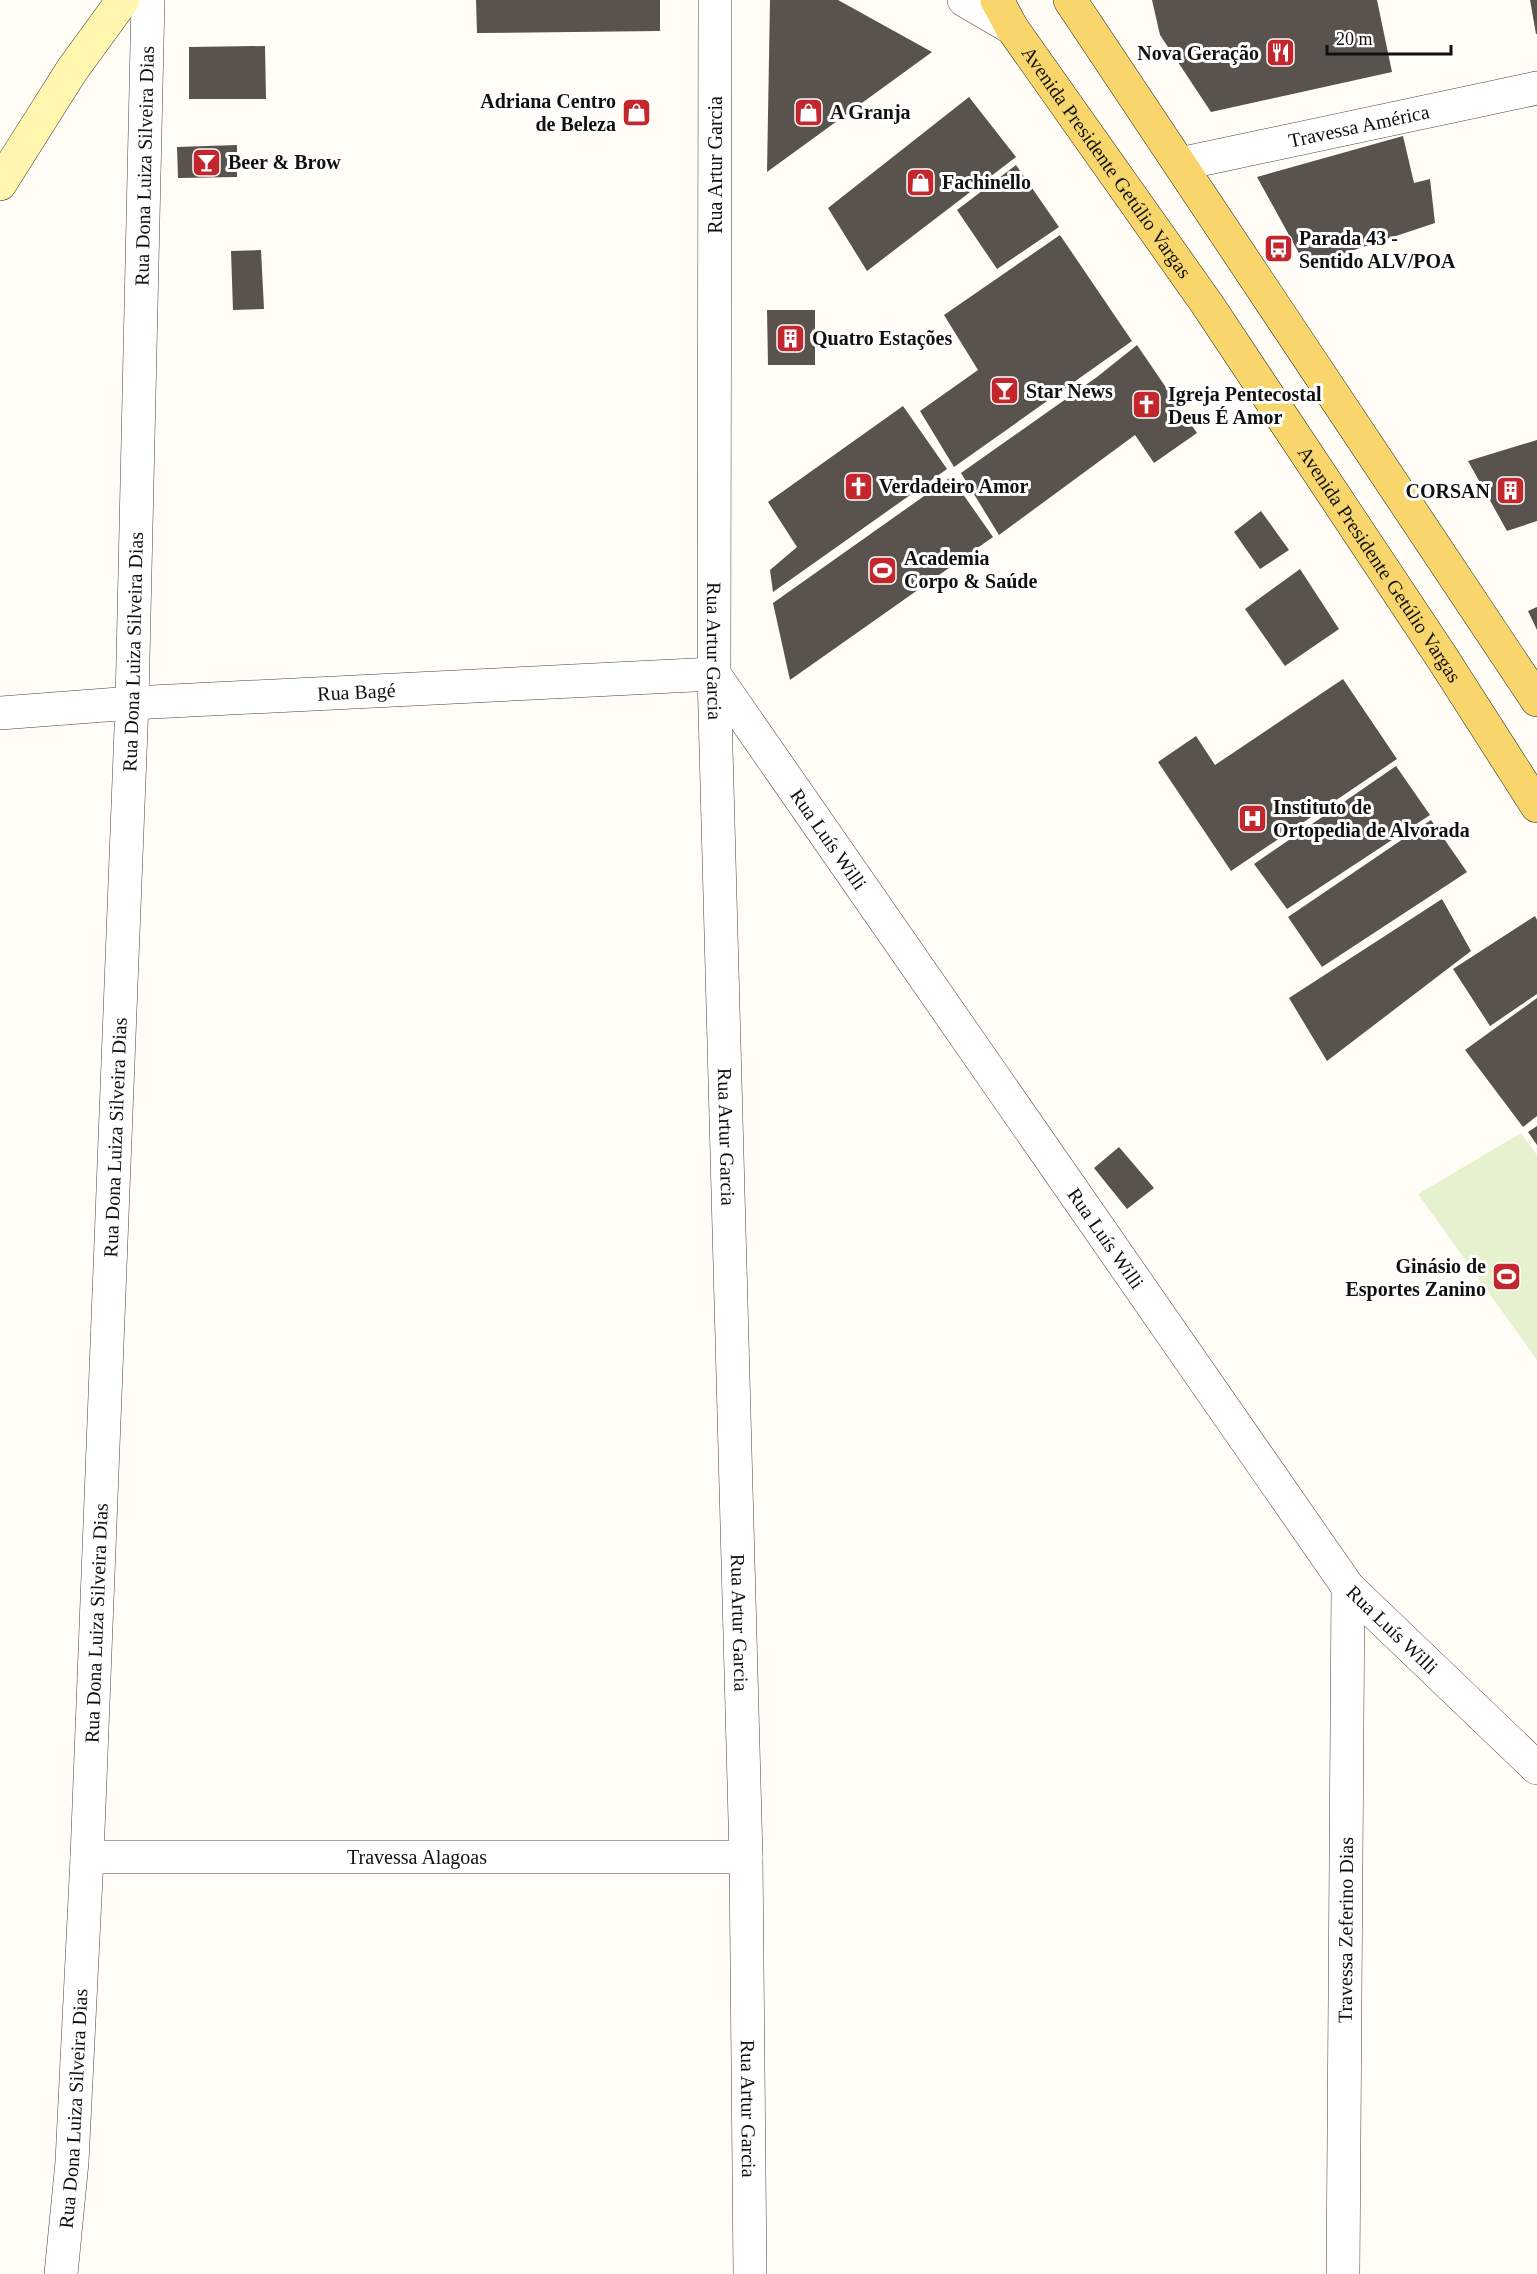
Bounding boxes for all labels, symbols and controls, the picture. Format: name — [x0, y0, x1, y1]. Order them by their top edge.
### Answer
scale bar — [1327, 18, 1452, 56]
text: 20 m — [1336, 29, 1373, 49]
restaurant icon: Nova Geração — [1264, 37, 1296, 69]
street label: Avenida Presidente Getúlio Vargas — [1017, 42, 1196, 282]
place label: Nova Geração — [1137, 42, 1259, 65]
street label: Rua Dona Luiza Silveira Dias — [130, 45, 158, 286]
place label: Adriana Centro de Beleza — [480, 90, 616, 135]
street label: Rua Artur Garcia — [704, 96, 726, 234]
shop icon: A Granja — [793, 96, 825, 128]
shop icon: Adriana Centro de Beleza — [621, 97, 653, 129]
street label: Travessa América — [1287, 100, 1431, 152]
place label: A Granja — [830, 101, 911, 124]
bar icon: Beer & Brow — [191, 146, 223, 178]
place label: Beer & Brow — [228, 151, 341, 173]
shop icon: Fachinello — [905, 166, 937, 198]
place label: Fachinello — [942, 171, 1031, 193]
place label: Parada 43 - Sentido ALV/POA — [1299, 227, 1456, 272]
bus stop icon: Parada 43 - Sentido ALV/POA — [1262, 233, 1294, 265]
building icon: Quatro Estações — [775, 322, 807, 354]
place label: Quatro Estações — [812, 327, 952, 350]
bar icon: Star News — [989, 375, 1021, 407]
place label: Star News — [1026, 380, 1113, 402]
place label: Igreja Pentecostal Deus É Amor — [1168, 383, 1322, 428]
church icon: Igreja Pentecostal Deus É Amor — [1131, 389, 1163, 421]
street label: Avenida Presidente Getúlio Vargas — [1294, 442, 1466, 686]
church icon: Verdadeiro Amor — [842, 470, 874, 502]
place label: Verdadeiro Amor — [879, 475, 1029, 497]
building icon: CORSAN — [1495, 475, 1527, 507]
place label: CORSAN — [1406, 480, 1491, 502]
street label: Rua Dona Luiza Silveira Dias — [118, 531, 147, 772]
place label: Academia Corpo & Saúde — [904, 547, 1037, 593]
sports icon: Academia Corpo & Saúde — [867, 554, 899, 586]
street label: Rua Artur Garcia — [703, 582, 726, 720]
street label: Rua Bagé — [317, 679, 396, 705]
street label: Rua Luís Willi — [786, 784, 872, 894]
place label: Instituto de Ortopedia de Alvorada — [1273, 796, 1470, 842]
hospital icon: Instituto de Ortopedia de Alvorada — [1236, 802, 1268, 834]
street label: Rua Dona Luiza Silveira Dias — [99, 1017, 131, 1258]
street label: Rua Artur Garcia — [714, 1068, 739, 1206]
street label: Rua Luís Willi — [1063, 1184, 1149, 1293]
place label: Ginásio de Esportes Zanino — [1345, 1255, 1486, 1301]
sports icon: Ginásio de Esportes Zanino — [1491, 1261, 1523, 1293]
street label: Rua Dona Luiza Silveira Dias — [80, 1502, 112, 1743]
street label: Rua Artur Garcia — [727, 1553, 753, 1692]
street label: Rua Luís Willi — [1342, 1581, 1443, 1678]
street label: Travessa Zeferino Dias — [1334, 1837, 1357, 2023]
street label: Travessa Alagoas — [347, 1846, 487, 1869]
street label: Rua Dona Luiza Silveira Dias — [55, 1988, 92, 2229]
street label: Rua Artur Garcia — [737, 2040, 760, 2178]

